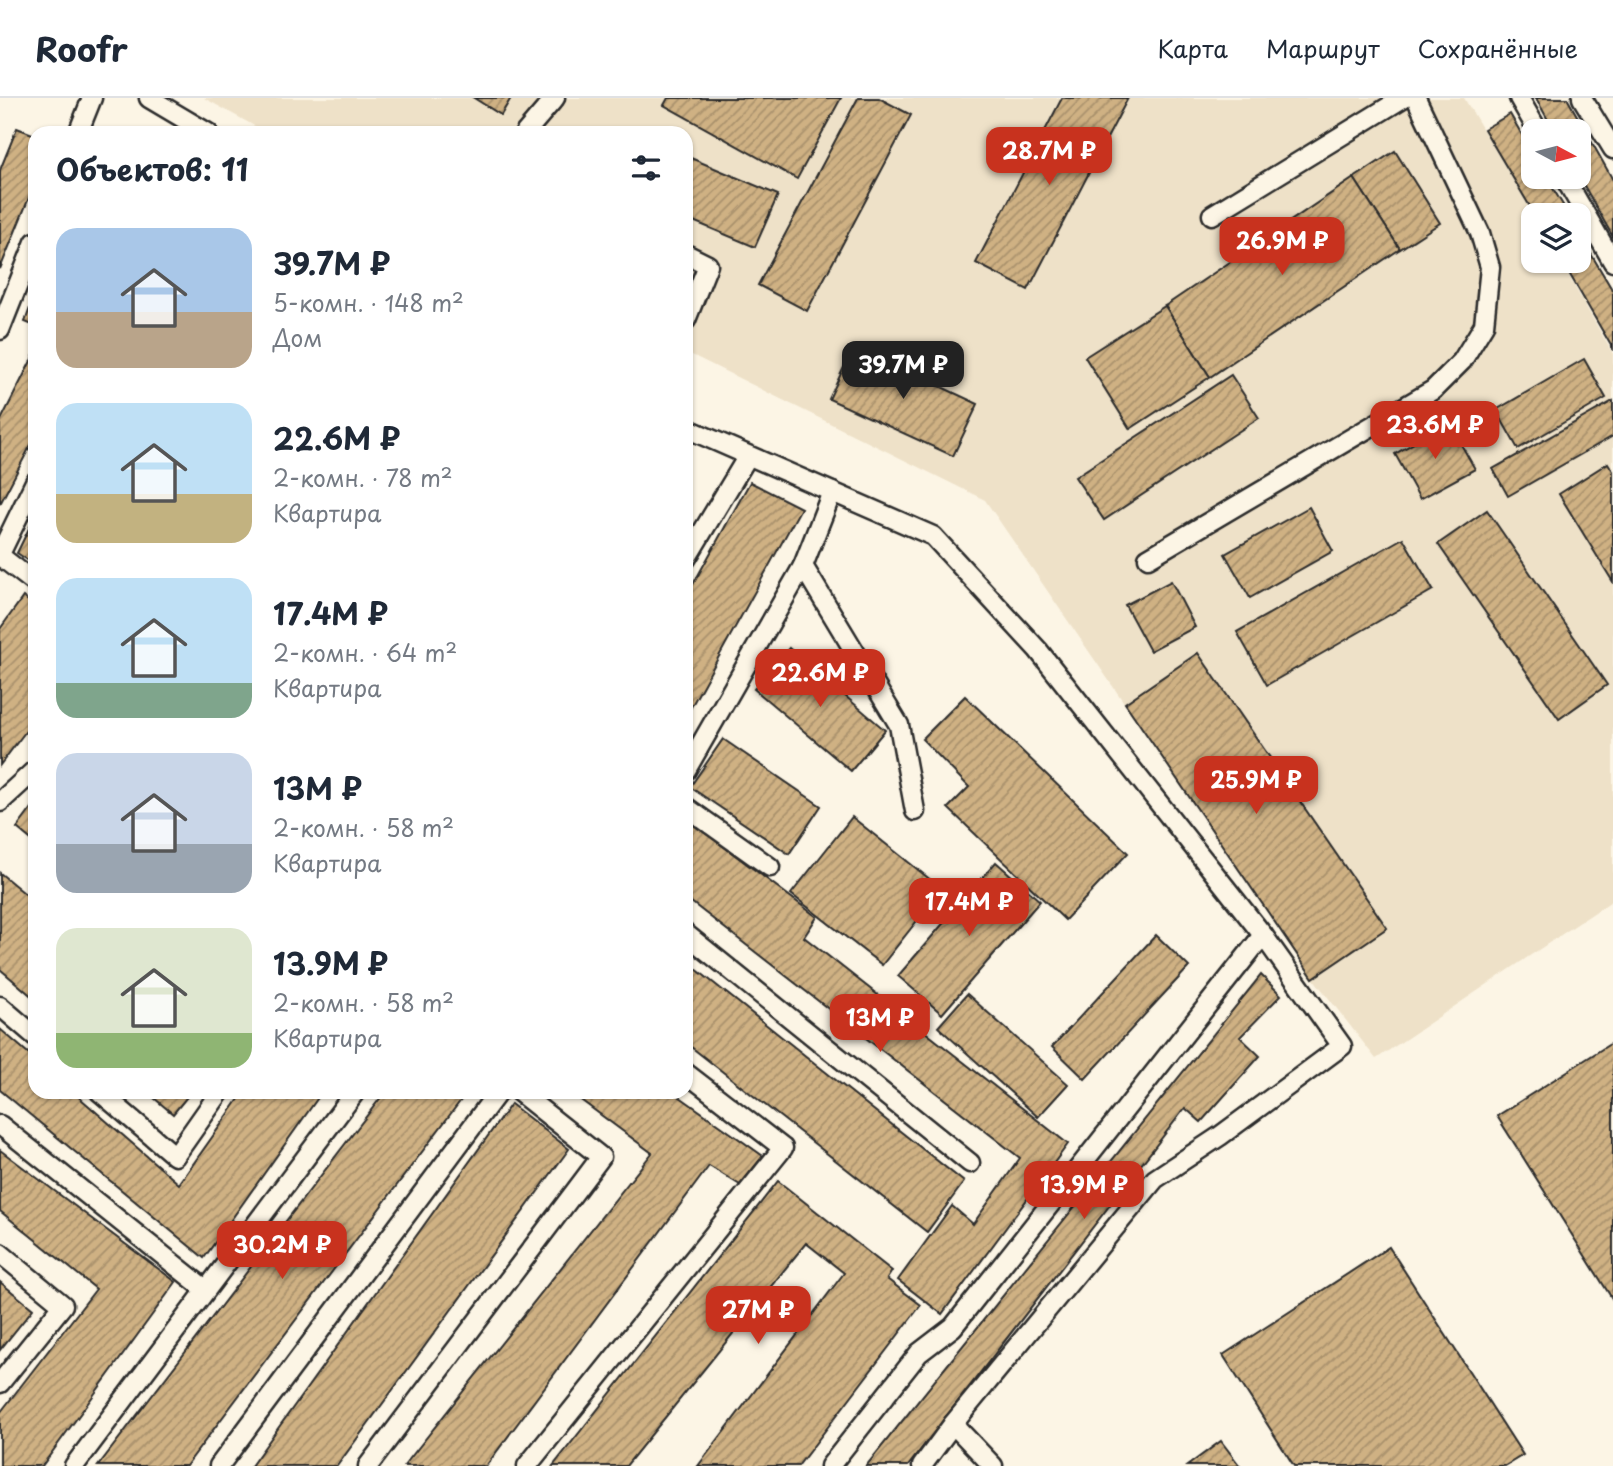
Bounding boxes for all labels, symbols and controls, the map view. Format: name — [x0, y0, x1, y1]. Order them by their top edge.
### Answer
text: Roofr — [35, 23, 128, 73]
text: Карта — [1157, 30, 1228, 66]
text: Маршрут — [1266, 30, 1380, 66]
text: Сохранённые — [1418, 30, 1578, 66]
north arrow — [1521, 119, 1591, 189]
map controls — [1521, 119, 1591, 273]
pin: 28.7M ₽ — [984, 127, 1114, 187]
text: 28.7M ₽ — [1002, 132, 1096, 167]
text: Объектов: 11 — [56, 146, 249, 191]
icon: filters — [627, 149, 665, 187]
button: layers — [1521, 203, 1591, 273]
pin: 26.9M ₽ — [1217, 218, 1347, 277]
text: 26.9M ₽ — [1235, 222, 1329, 257]
text: 39.7M ₽ — [273, 240, 390, 285]
icon: home — [112, 256, 196, 340]
text: 5-комн. · 148 m² — [273, 285, 464, 320]
text: Дом — [273, 320, 322, 355]
pin: 39.7M ₽ — [838, 342, 968, 401]
text: 39.7M ₽ — [858, 346, 948, 381]
pin: 23.6M ₽ — [1370, 402, 1500, 461]
text: 23.6M ₽ — [1386, 406, 1484, 441]
text: 22.6M ₽ — [273, 415, 400, 460]
icon: home — [112, 431, 196, 515]
text: 2-комн. · 78 m² — [273, 460, 453, 495]
text: Квартира — [273, 495, 381, 530]
text: 17.4M ₽ — [273, 590, 388, 635]
icon: home — [112, 606, 196, 690]
text: 2-комн. · 64 m² — [273, 635, 457, 670]
pin: 22.6M ₽ — [755, 650, 885, 709]
text: 22.6M ₽ — [771, 654, 869, 689]
text: Квартира — [273, 670, 381, 705]
pin: 25.9M ₽ — [1191, 756, 1321, 816]
text: 25.9M ₽ — [1210, 761, 1302, 796]
text: 13M ₽ — [273, 765, 362, 810]
icon: home — [112, 781, 196, 865]
text: 2-комн. · 58 m² — [273, 810, 454, 845]
text: Квартира — [273, 845, 381, 880]
pin: 17.4M ₽ — [904, 878, 1034, 938]
text: 17.4M ₽ — [925, 883, 1013, 918]
text: 13.9M ₽ — [273, 940, 388, 985]
icon: home — [112, 956, 196, 1040]
text: 2-комн. · 58 m² — [273, 985, 454, 1020]
pin: 13M ₽ — [831, 995, 929, 1054]
text: 13M ₽ — [846, 999, 914, 1034]
text: Квартира — [273, 1020, 381, 1055]
pin: 13.9M ₽ — [1019, 1162, 1149, 1221]
text: 13.9M ₽ — [1040, 1166, 1128, 1201]
pin: 30.2M ₽ — [217, 1222, 347, 1281]
text: 30.2M ₽ — [233, 1226, 331, 1261]
pin: 27M ₽ — [709, 1286, 807, 1346]
text: 27M ₽ — [722, 1291, 794, 1326]

